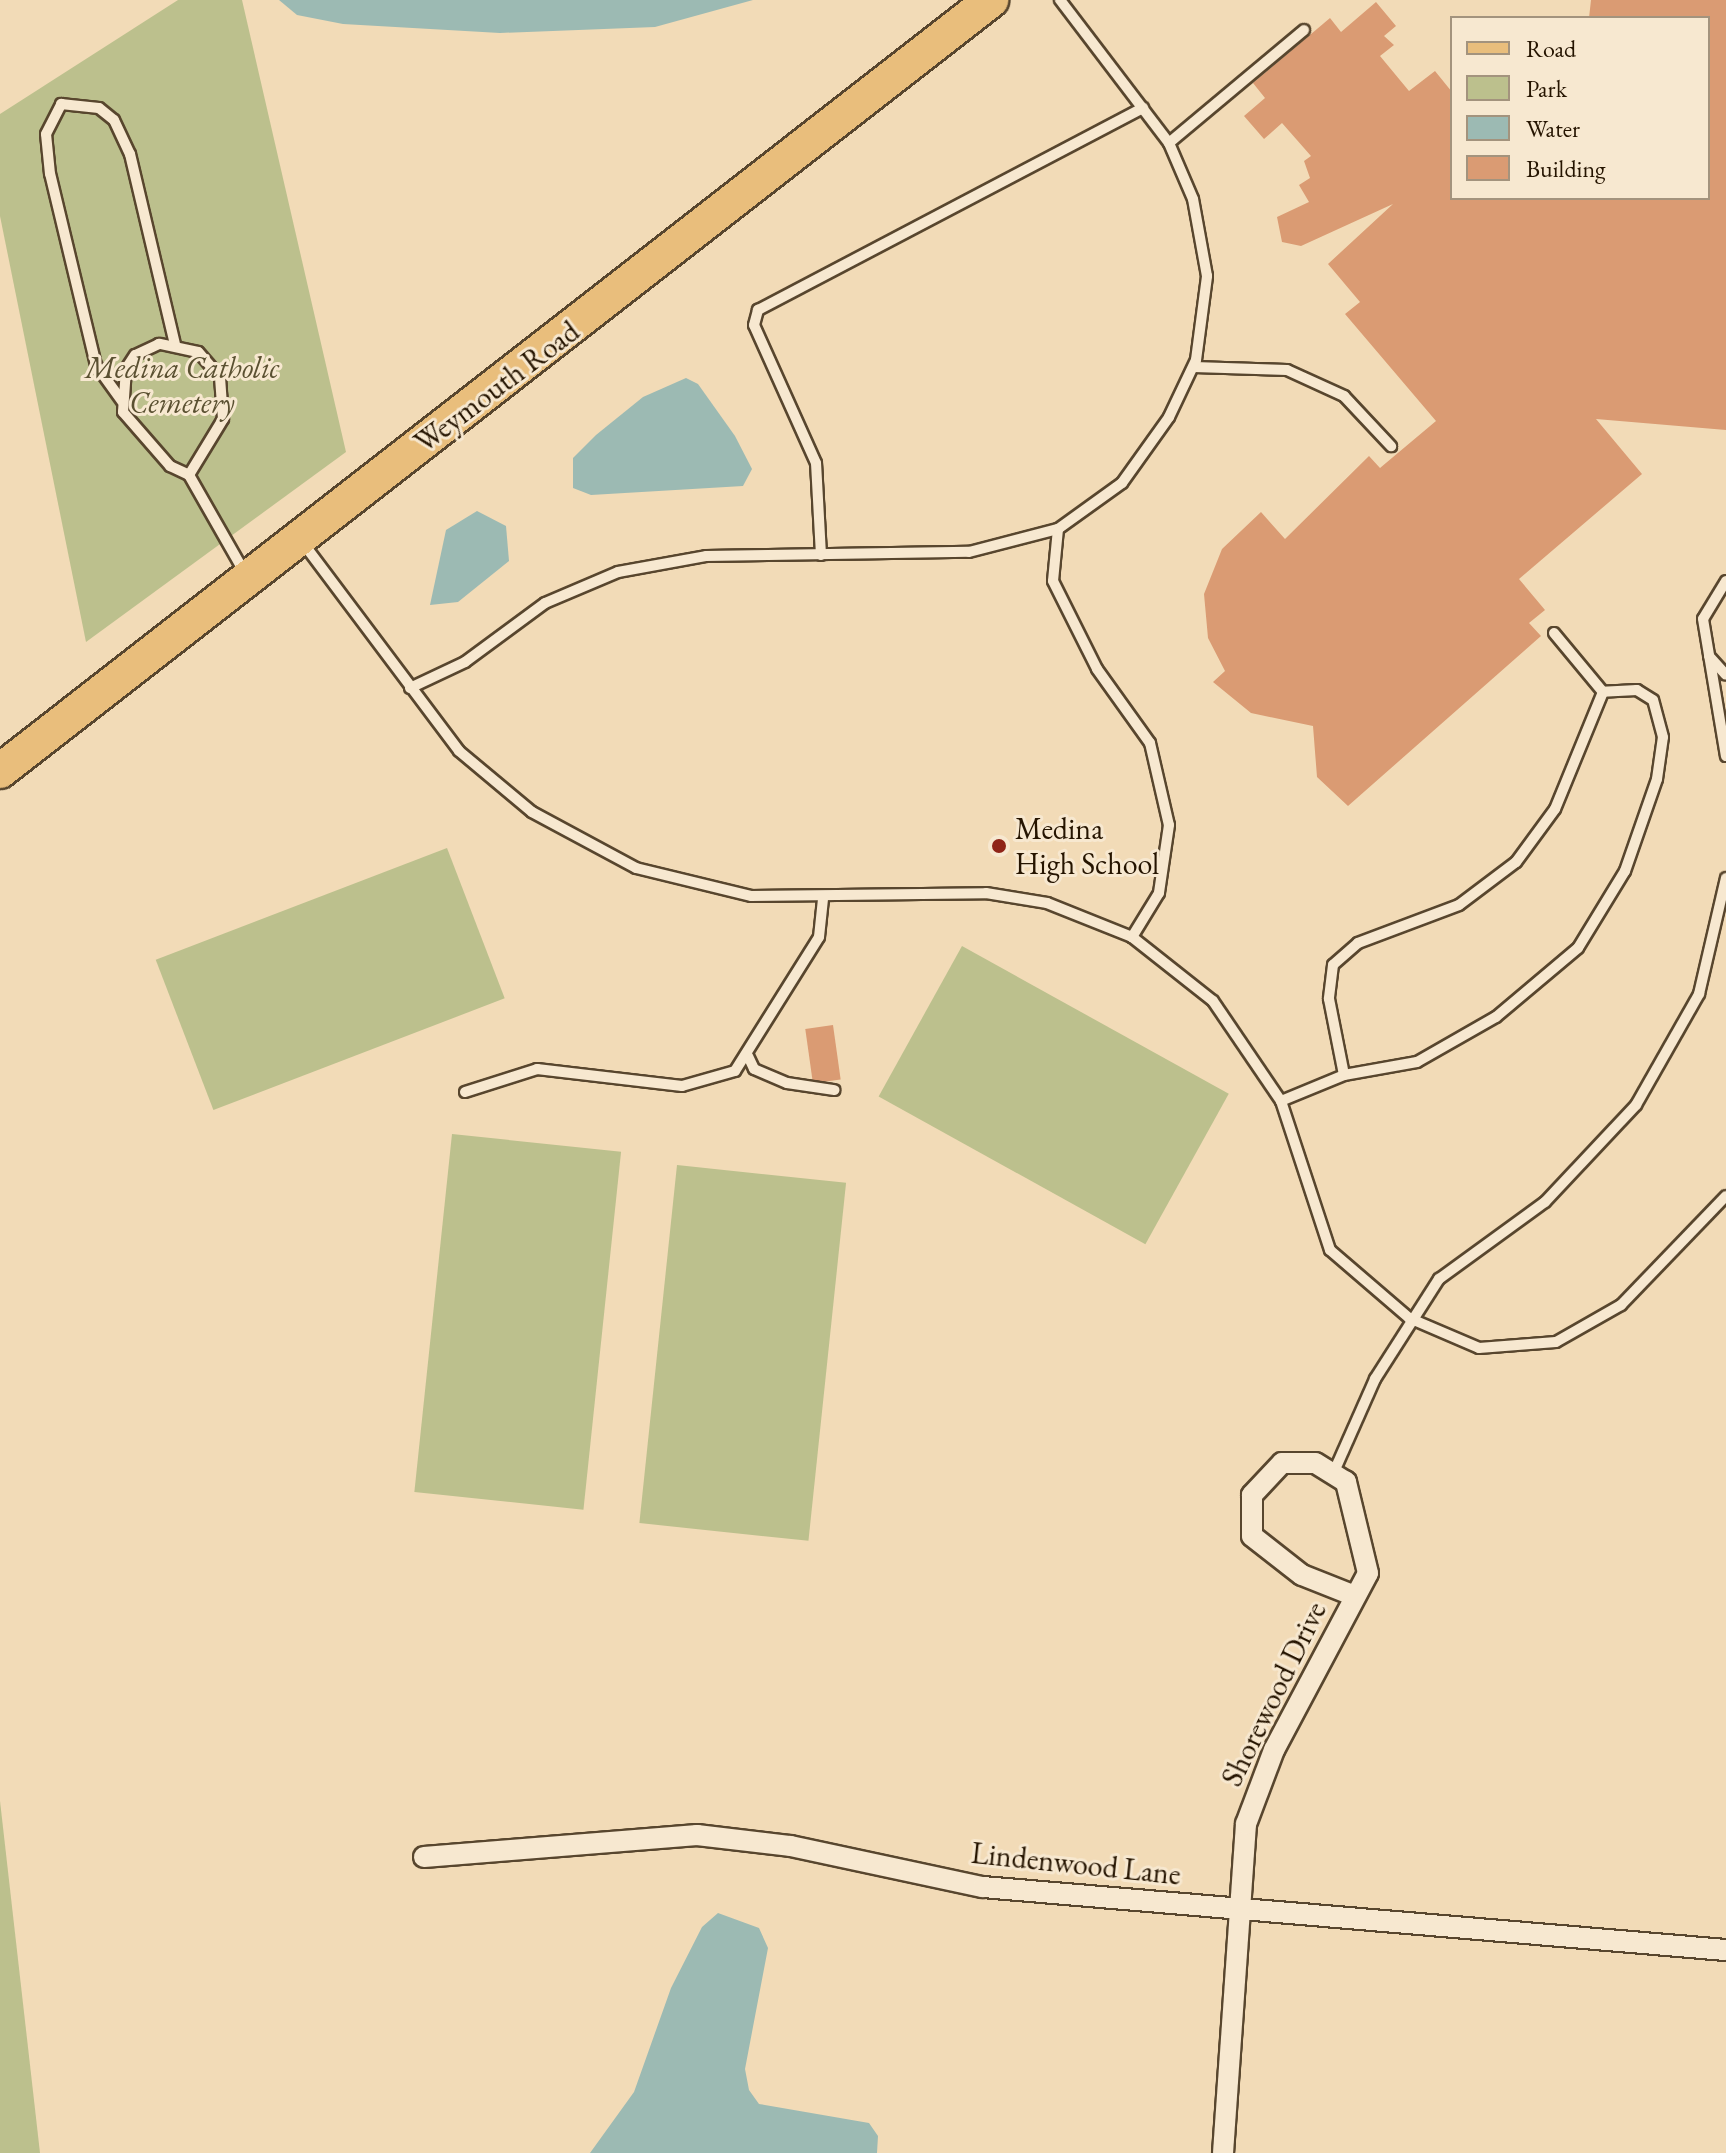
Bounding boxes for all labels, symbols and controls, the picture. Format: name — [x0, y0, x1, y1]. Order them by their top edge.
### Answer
legend — [1450, 16, 1710, 200]
text: Road — [1526, 33, 1576, 64]
text: Park — [1526, 73, 1567, 104]
text: Water — [1526, 113, 1580, 144]
text: Building — [1526, 153, 1606, 184]
street label: Weymouth Road — [408, 313, 586, 461]
park label: Medina Catholic Cemetery — [85, 350, 279, 420]
place label: Medina High School — [1015, 811, 1159, 882]
marker: Medina High School — [990, 837, 1008, 855]
street label: Shorewood Drive — [1214, 1596, 1334, 1792]
street label: Lindenwood Lane — [969, 1835, 1183, 1893]

